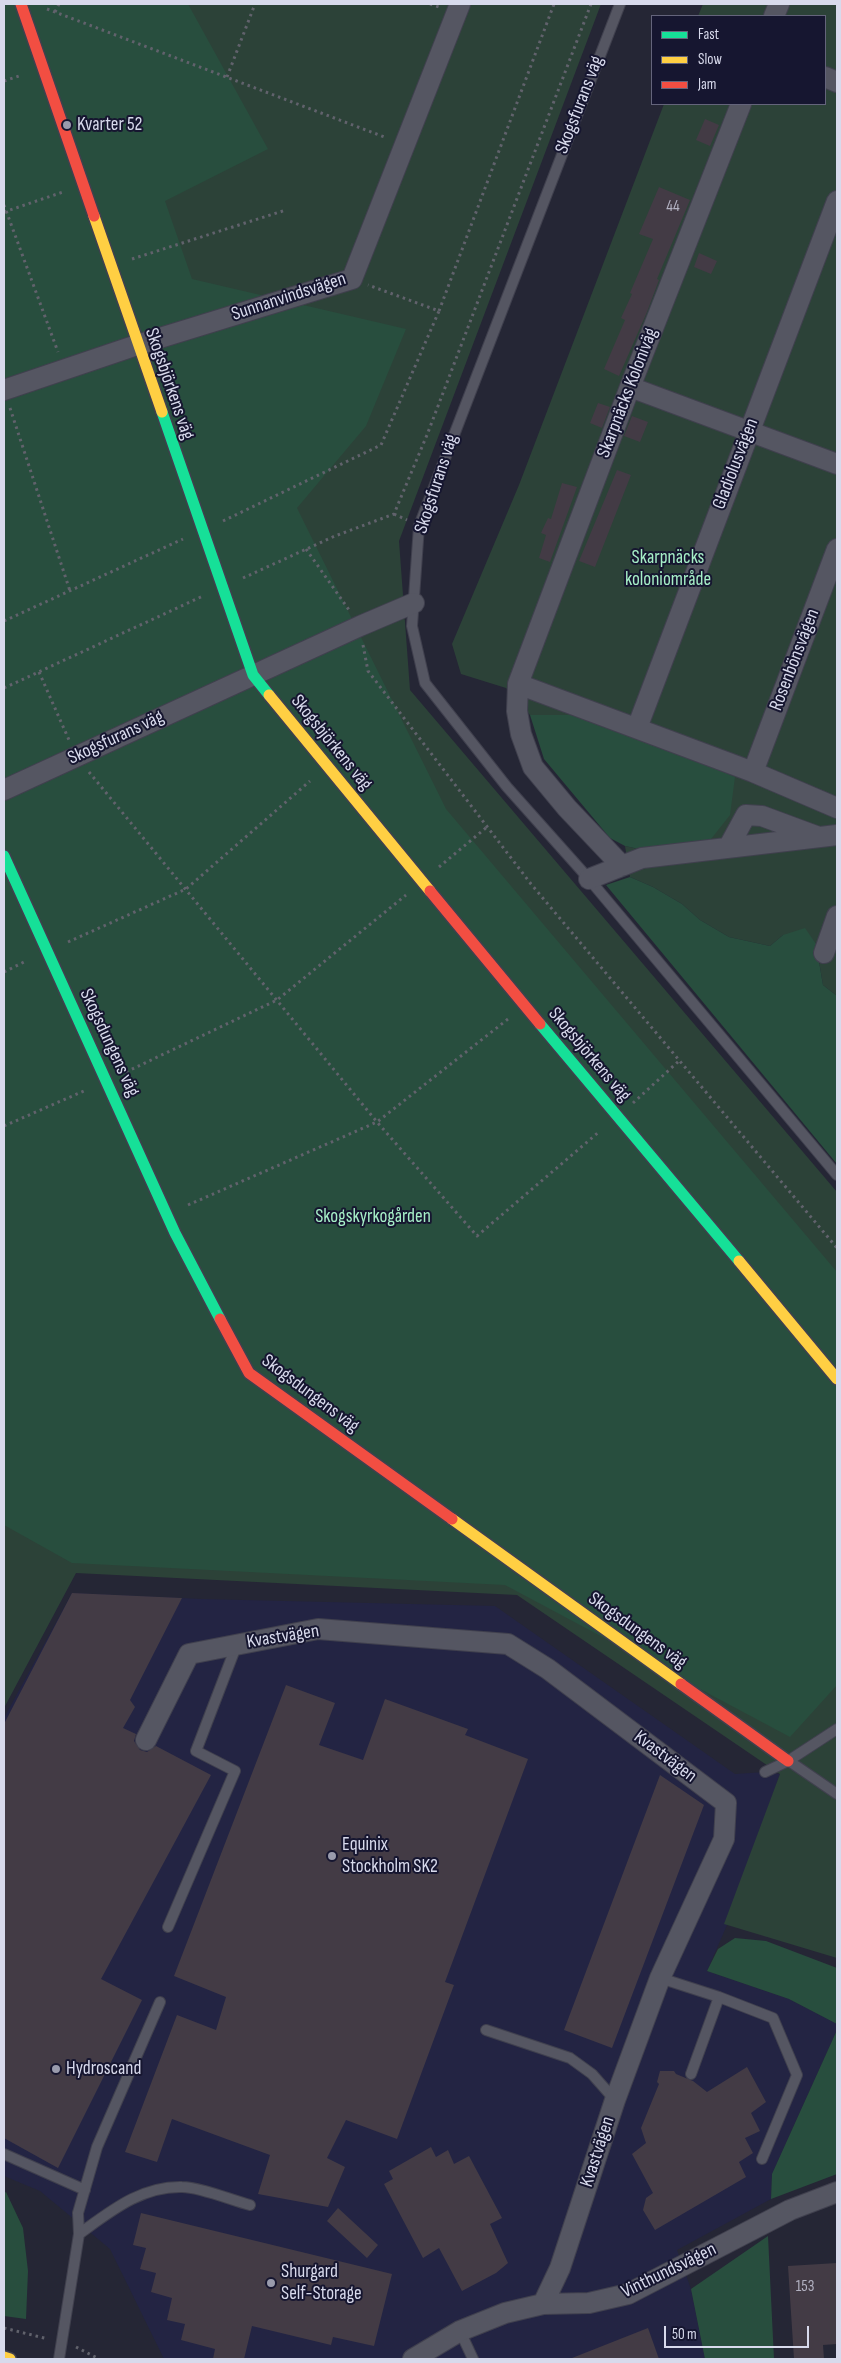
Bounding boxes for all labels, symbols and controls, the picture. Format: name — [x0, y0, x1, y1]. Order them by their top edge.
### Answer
legend — [651, 15, 826, 105]
text: Fast — [698, 25, 719, 44]
text: Slow — [698, 50, 722, 69]
street label: Skogsfurans väg — [551, 53, 609, 157]
text: Jam — [698, 75, 716, 94]
place label: Kvarter 52 — [77, 114, 142, 136]
marker: Kvarter 52 — [61, 119, 73, 131]
house number: 44 — [666, 197, 680, 217]
street label: Sunnanvindsvägen — [229, 268, 349, 326]
street label: Skogsbjörkens väg — [139, 325, 199, 443]
street label: Skarpnäcks Koloniväg — [593, 325, 663, 461]
street label: Gladiolusvägen — [708, 415, 764, 513]
street label: Skogsfurans väg — [410, 431, 464, 537]
park label: Skarpnäcks koloniområde — [625, 547, 711, 591]
street label: Rosenbönsvägen — [765, 606, 825, 714]
street label: Skogsbjörkens väg — [285, 691, 377, 795]
street label: Skogsfurans väg — [64, 706, 168, 770]
street label: Skogsdungens väg — [74, 985, 144, 1101]
street label: Skogsbjörkens väg — [543, 1003, 635, 1107]
park label: Skogskyrkogården — [315, 1206, 431, 1228]
street label: Skogsdungens väg — [257, 1350, 363, 1438]
street label: Skogsdungens väg — [583, 1588, 691, 1674]
street label: Kvastvägen — [245, 1620, 321, 1654]
street label: Kvastvägen — [629, 1726, 701, 1788]
place label: Equinix Stockholm SK2 — [342, 1834, 438, 1878]
marker: Equinix Stockholm SK2 — [326, 1850, 338, 1862]
place label: Hydroscand — [66, 2058, 141, 2080]
marker: Hydroscand — [50, 2063, 62, 2075]
street label: Kvastvägen — [576, 2114, 620, 2190]
street label: Vinthundsvägen — [618, 2238, 720, 2304]
place label: Shurgard Self-Storage — [281, 2261, 362, 2305]
marker: Shurgard Self-Storage — [265, 2277, 277, 2289]
house number: 153 — [796, 2277, 814, 2297]
scale bar — [666, 2316, 811, 2348]
text: 50 m — [672, 2325, 697, 2344]

